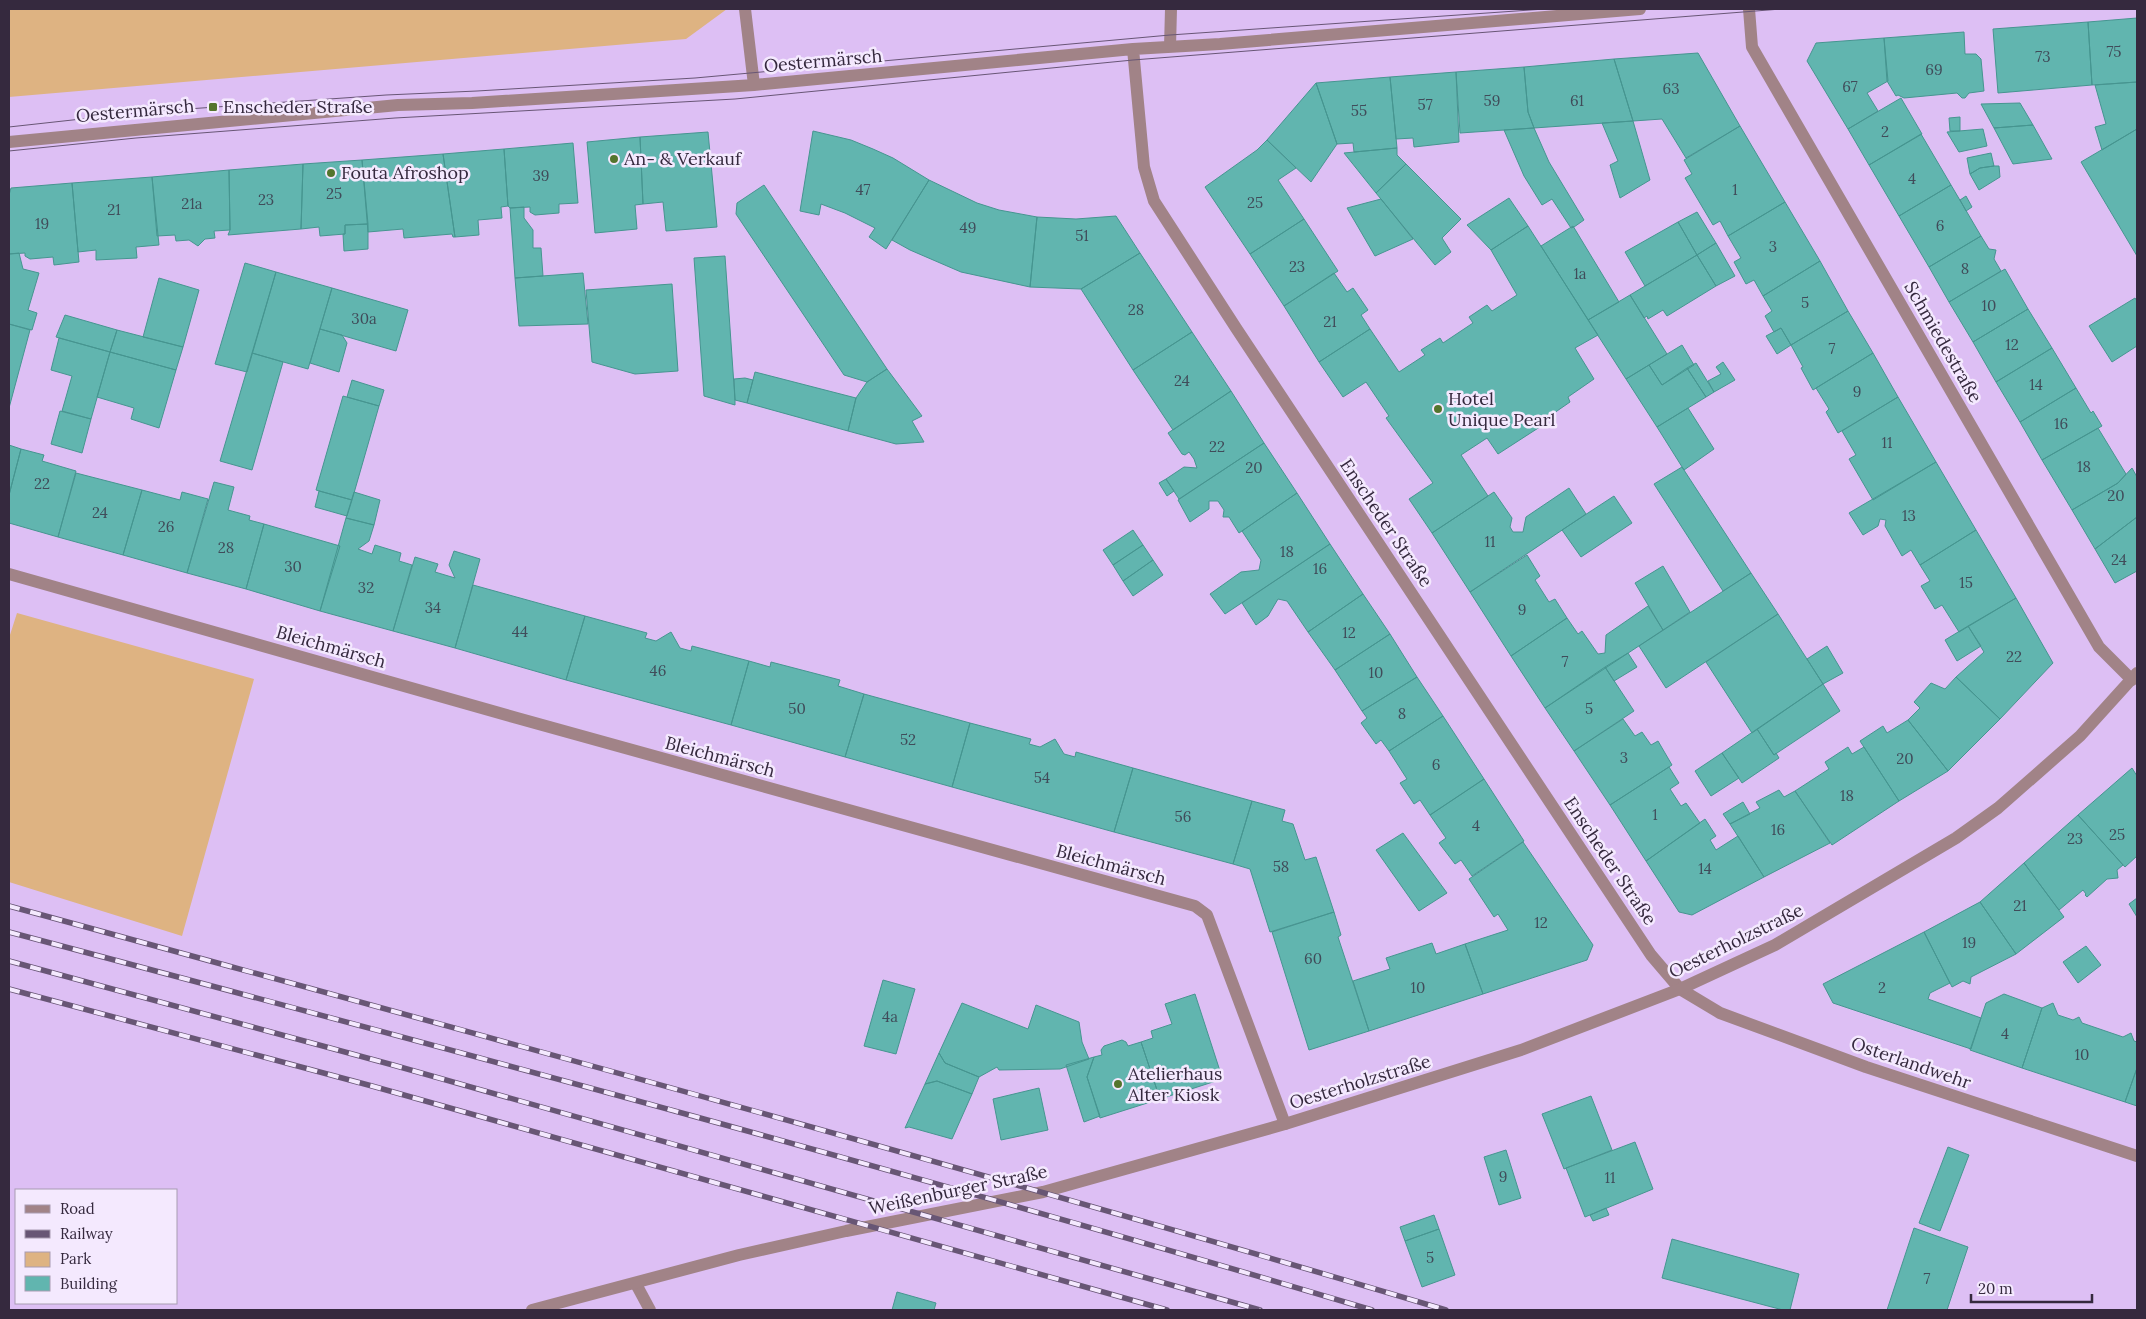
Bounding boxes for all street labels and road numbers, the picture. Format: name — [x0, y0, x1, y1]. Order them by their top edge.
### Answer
street label: Oestermärsch — [763, 44, 883, 77]
street label: Oestermärsch — [75, 94, 195, 127]
street label: Schmiedestraße — [1899, 277, 1988, 407]
street label: Enscheder Straße — [1335, 454, 1438, 591]
street label: Bleichmärsch — [274, 620, 389, 673]
street label: Bleichmärsch — [663, 731, 778, 782]
street label: Enscheder Straße — [1559, 792, 1662, 929]
street label: Bleichmärsch — [1054, 839, 1169, 890]
street label: Oesterholzstraße — [1665, 898, 1807, 983]
street label: Osterlandwehr — [1848, 1031, 1974, 1094]
street label: Oesterholzstraße — [1286, 1049, 1433, 1114]
street label: Weißenburger Straße — [866, 1159, 1050, 1220]

